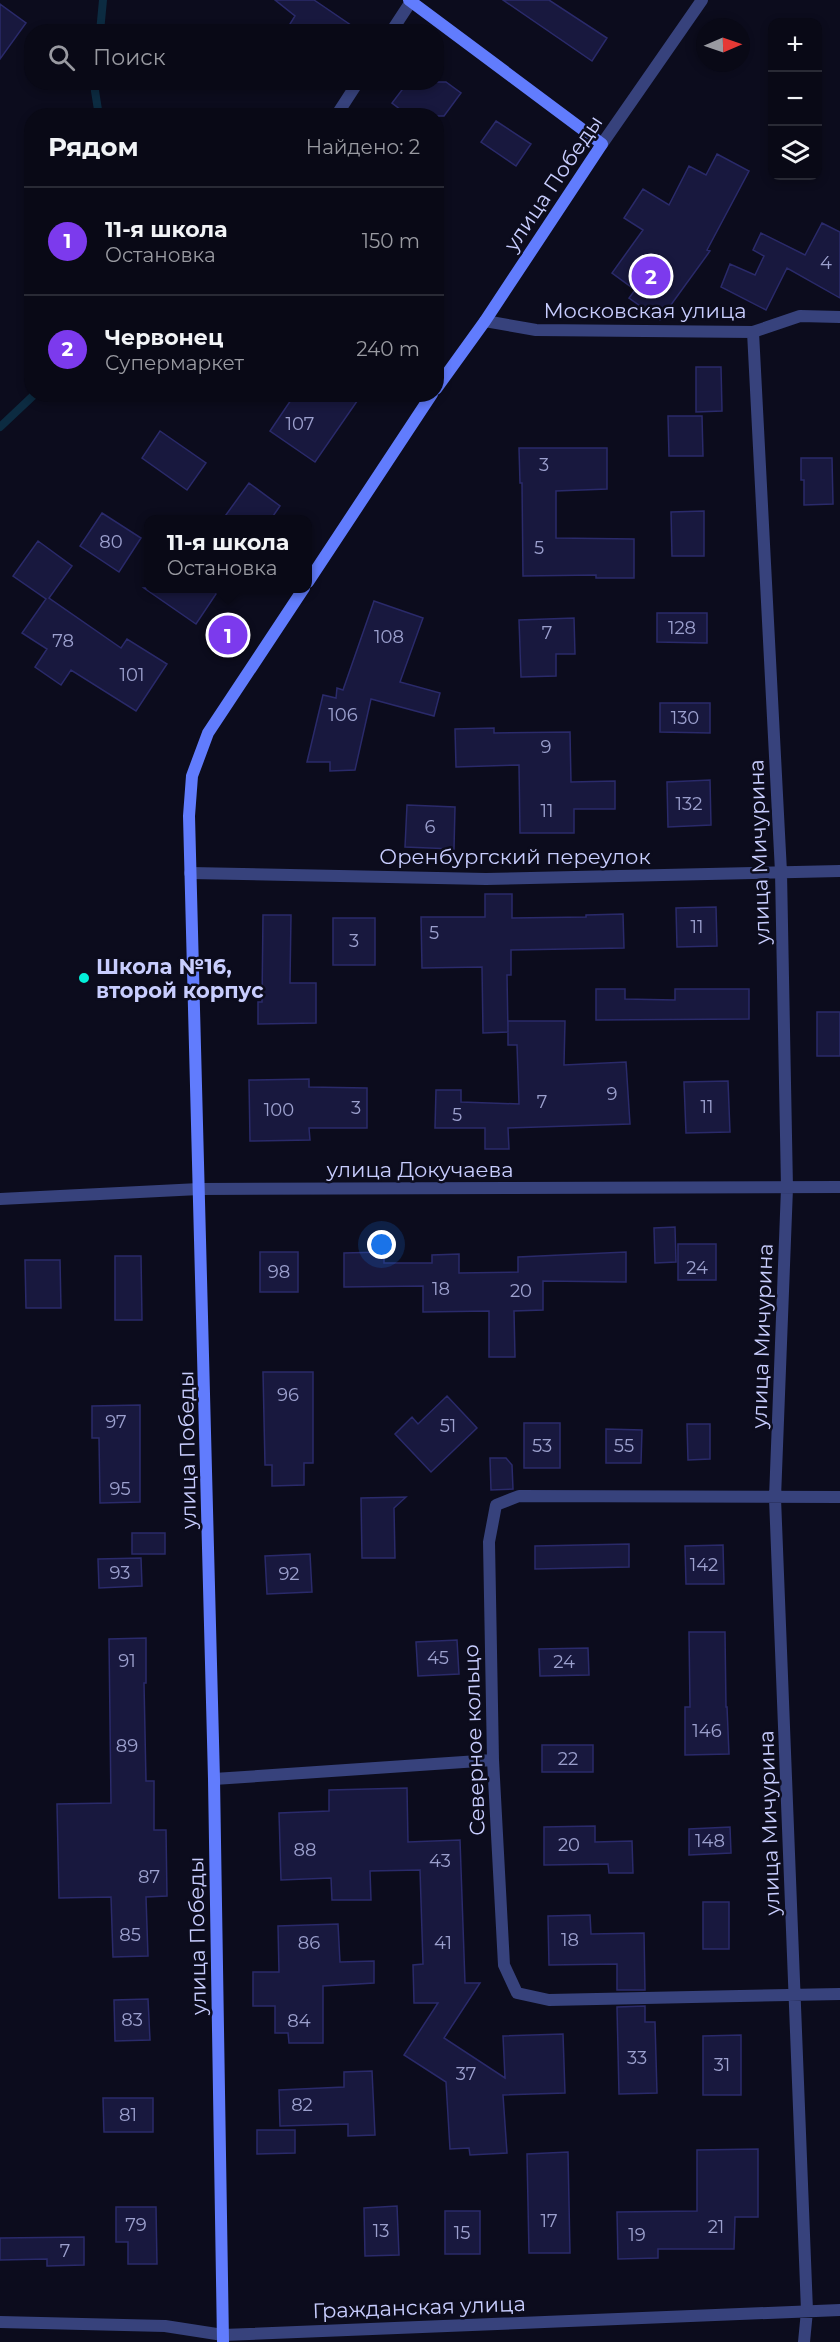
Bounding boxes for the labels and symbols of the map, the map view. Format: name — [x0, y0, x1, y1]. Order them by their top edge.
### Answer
north arrow — [696, 18, 750, 72]
street label: улица Победы — [498, 110, 608, 257]
house number: 4 — [820, 252, 832, 274]
pin: 2 — [632, 254, 670, 298]
street label: Московская улица — [543, 298, 747, 323]
house number: 107 — [286, 413, 314, 435]
house number: 3 — [539, 454, 549, 476]
house number: 80 — [99, 531, 123, 553]
house number: 5 — [534, 537, 544, 559]
pin: 1 — [208, 612, 248, 658]
house number: 128 — [668, 617, 696, 639]
house number: 7 — [542, 622, 552, 644]
house number: 108 — [374, 626, 404, 648]
house number: 78 — [52, 630, 74, 652]
house number: 101 — [120, 664, 144, 686]
house number: 106 — [328, 704, 358, 726]
house number: 130 — [671, 707, 699, 729]
house number: 9 — [541, 736, 552, 758]
street label: улица Мичурина — [743, 759, 775, 946]
house number: 132 — [676, 793, 702, 815]
house number: 11 — [541, 800, 554, 822]
house number: 6 — [425, 816, 436, 838]
street label: Оренбургский переулок — [379, 844, 651, 869]
house number: 11 — [691, 916, 704, 938]
house number: 5 — [429, 922, 439, 944]
house number: 3 — [349, 930, 359, 952]
place label: Школа №16, второй корпус — [96, 954, 264, 1003]
marker: Школа №16, второй корпус — [77, 971, 91, 985]
house number: 9 — [607, 1083, 618, 1105]
house number: 7 — [537, 1091, 547, 1113]
house number: 11 — [701, 1096, 714, 1118]
house number: 3 — [351, 1097, 361, 1119]
house number: 100 — [264, 1099, 294, 1121]
house number: 5 — [452, 1104, 462, 1126]
street label: улица Докучаева — [325, 1157, 514, 1182]
your location — [367, 1230, 396, 1259]
street label: улица Мичурина — [746, 1243, 778, 1430]
house number: 24 — [686, 1257, 708, 1279]
house number: 98 — [268, 1261, 290, 1283]
house number: 18 — [432, 1278, 450, 1300]
house number: 20 — [510, 1280, 532, 1302]
street label: улица Победы — [173, 1371, 201, 1530]
house number: 96 — [277, 1384, 299, 1406]
house number: 97 — [105, 1411, 127, 1433]
house number: 51 — [440, 1415, 456, 1437]
house number: 53 — [532, 1435, 552, 1457]
house number: 55 — [614, 1435, 634, 1457]
house number: 95 — [109, 1478, 131, 1500]
house number: 142 — [690, 1554, 718, 1576]
house number: 93 — [110, 1562, 130, 1584]
house number: 92 — [278, 1563, 300, 1585]
street label: Северное кольцо — [458, 1644, 490, 1836]
house number: 45 — [427, 1647, 449, 1669]
house number: 91 — [118, 1650, 136, 1672]
house number: 24 — [553, 1651, 575, 1673]
house number: 146 — [692, 1720, 722, 1742]
street label: улица Мичурина — [753, 1730, 785, 1917]
house number: 89 — [116, 1735, 138, 1757]
house number: 22 — [558, 1748, 578, 1770]
house number: 148 — [695, 1830, 725, 1852]
house number: 20 — [558, 1834, 580, 1856]
house number: 88 — [294, 1839, 316, 1861]
house number: 43 — [429, 1850, 451, 1872]
street label: улица Победы — [183, 1857, 211, 2016]
house number: 87 — [138, 1866, 160, 1888]
house number: 85 — [119, 1924, 141, 1946]
house number: 18 — [561, 1929, 579, 1951]
house number: 86 — [298, 1932, 320, 1954]
house number: 41 — [434, 1932, 452, 1954]
house number: 83 — [121, 2009, 143, 2031]
house number: 84 — [287, 2010, 311, 2032]
house number: 33 — [627, 2047, 647, 2069]
house number: 31 — [714, 2054, 730, 2076]
house number: 37 — [456, 2063, 476, 2085]
house number: 82 — [291, 2094, 313, 2116]
house number: 81 — [119, 2104, 137, 2126]
house number: 17 — [540, 2210, 558, 2232]
house number: 79 — [125, 2214, 147, 2236]
house number: 21 — [708, 2216, 724, 2238]
house number: 13 — [373, 2220, 389, 2242]
house number: 15 — [454, 2222, 470, 2244]
house number: 19 — [628, 2224, 646, 2246]
house number: 7 — [60, 2240, 70, 2262]
street label: Гражданская улица — [312, 2291, 526, 2323]

